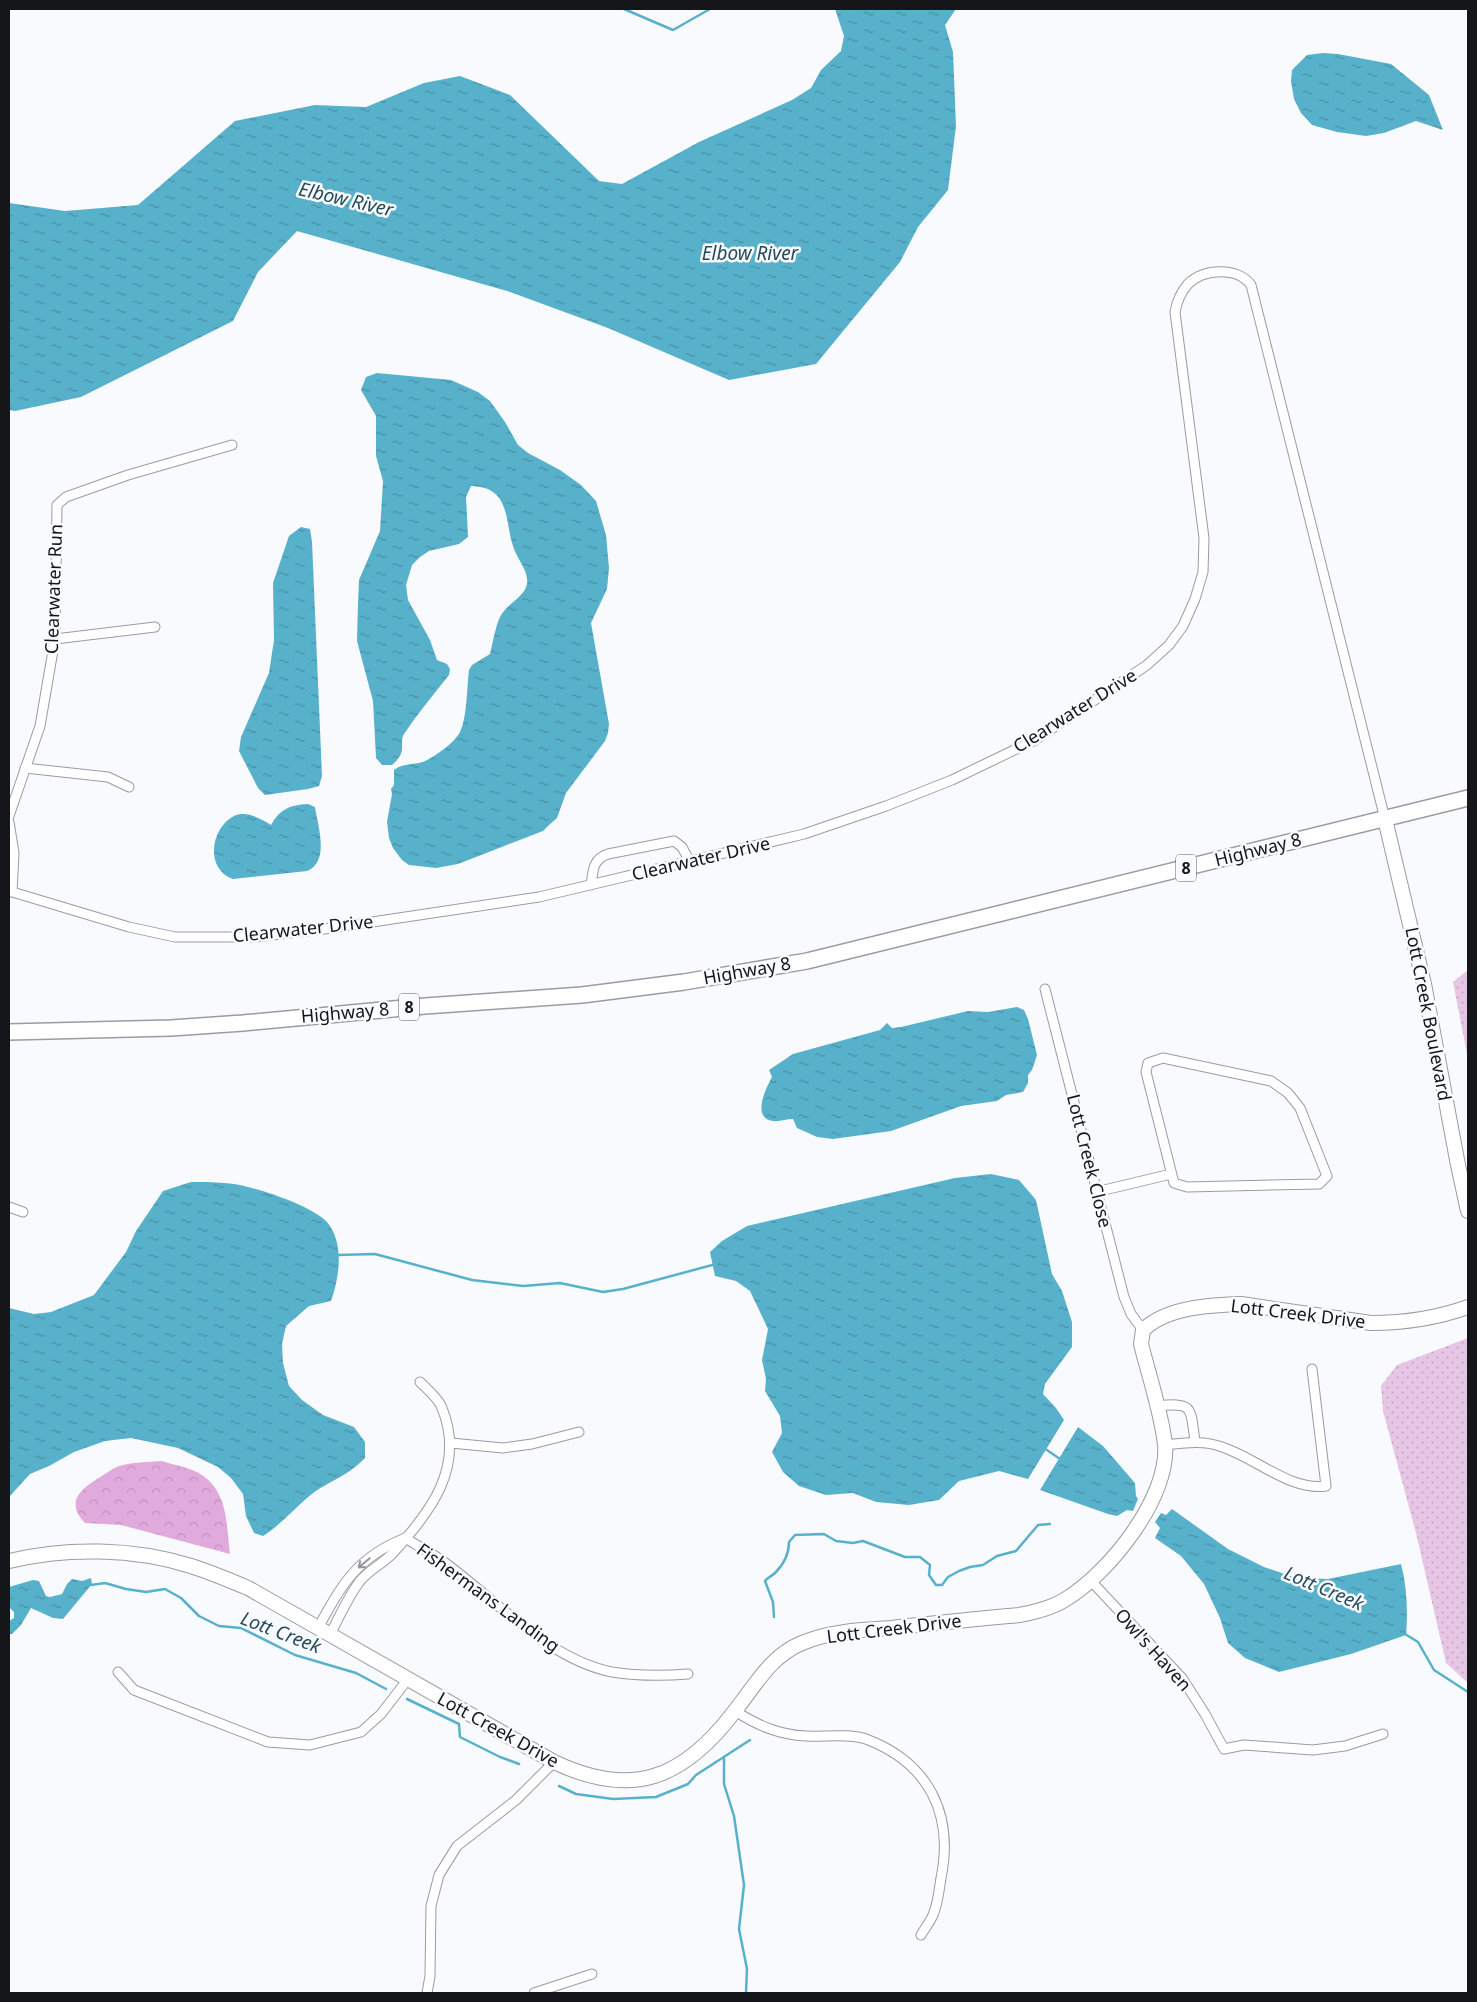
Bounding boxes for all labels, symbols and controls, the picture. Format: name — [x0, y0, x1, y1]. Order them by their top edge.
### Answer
water label: Elbow River — [296, 175, 397, 223]
water label: Elbow River — [702, 240, 800, 266]
street label: Clearwater Run — [39, 524, 67, 654]
street label: Clearwater Drive — [1008, 663, 1141, 758]
street label: Highway 8 — [1212, 827, 1304, 871]
street label: Clearwater Drive — [629, 830, 772, 886]
road number: 8 — [1176, 854, 1196, 881]
street label: Clearwater Drive — [231, 909, 374, 947]
street label: Lott Creek Boulevard — [1400, 925, 1458, 1103]
street label: Highway 8 — [701, 951, 793, 990]
road number: 8 — [399, 994, 419, 1020]
street label: Highway 8 — [300, 996, 390, 1028]
street label: Lott Creek Close — [1062, 1092, 1118, 1230]
street label: Lott Creek Drive — [1229, 1293, 1367, 1333]
street label: Fishermans Landing — [412, 1537, 565, 1657]
one-way arrow — [357, 1557, 370, 1569]
water label: Lott Creek — [1280, 1560, 1368, 1617]
street label: Owl's Haven — [1110, 1603, 1197, 1696]
water label: Lott Creek — [237, 1605, 325, 1659]
street label: Lott Creek Drive — [825, 1608, 963, 1648]
street label: Lott Creek Drive — [433, 1686, 564, 1772]

